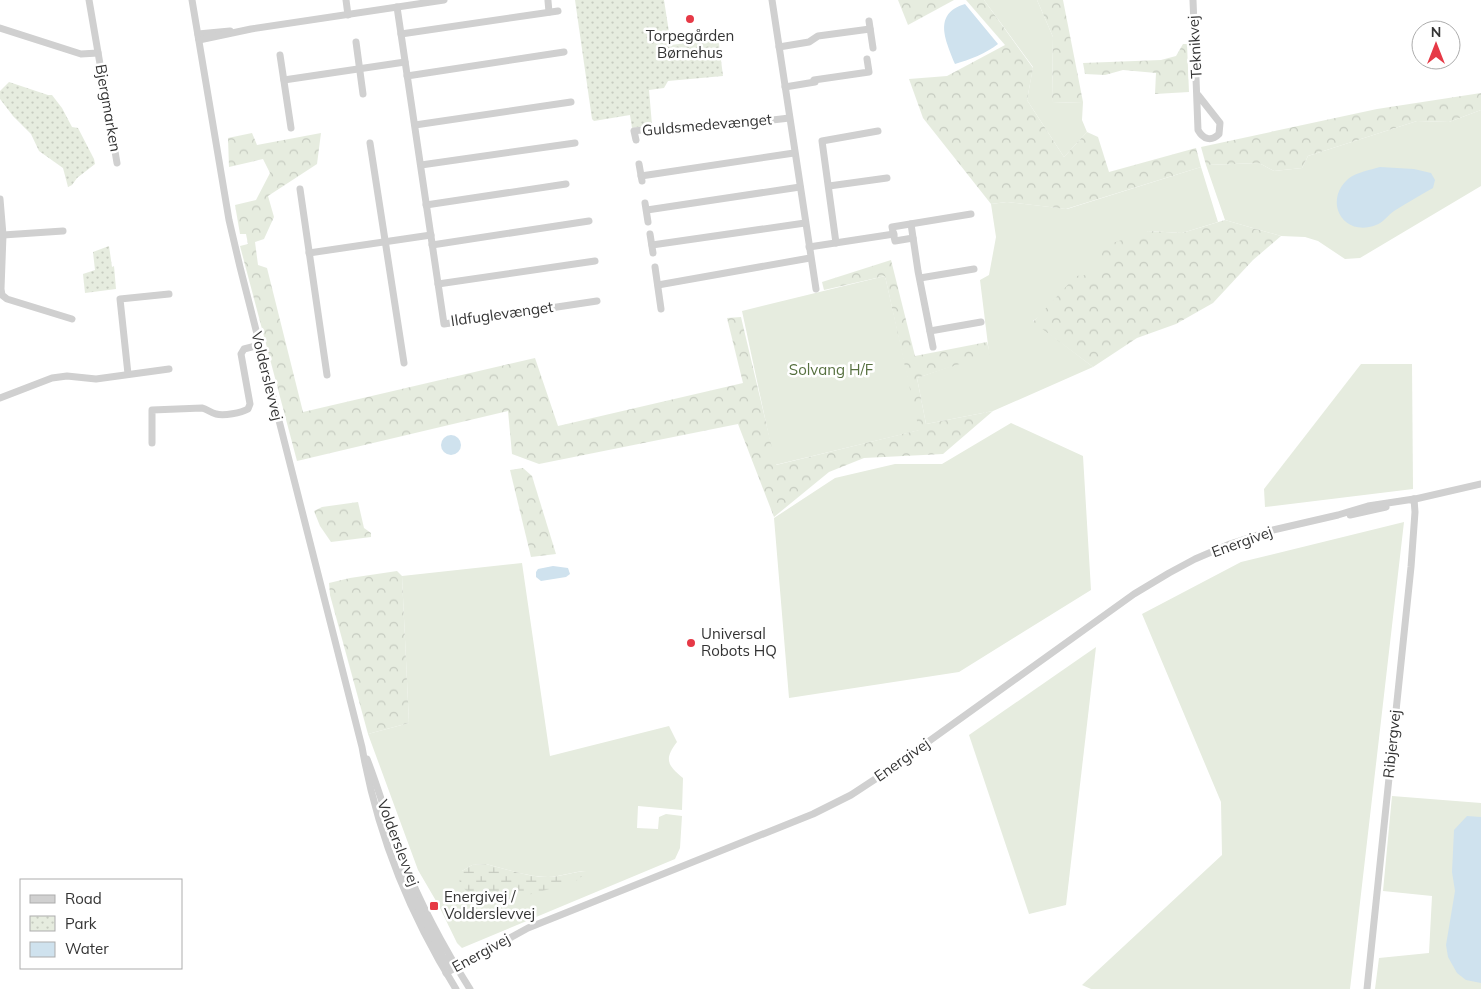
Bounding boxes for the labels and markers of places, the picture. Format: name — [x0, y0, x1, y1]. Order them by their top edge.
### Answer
marker: Torpegården Børnehus — [684, 13, 696, 25]
place label: Torpegården Børnehus — [646, 26, 734, 62]
place label: Universal Robots HQ — [701, 624, 777, 660]
marker: Universal Robots HQ — [685, 637, 697, 649]
place label: Energivej / Volderslevvej — [444, 887, 535, 923]
marker: Energivej / Volderslevvej — [428, 900, 440, 912]

